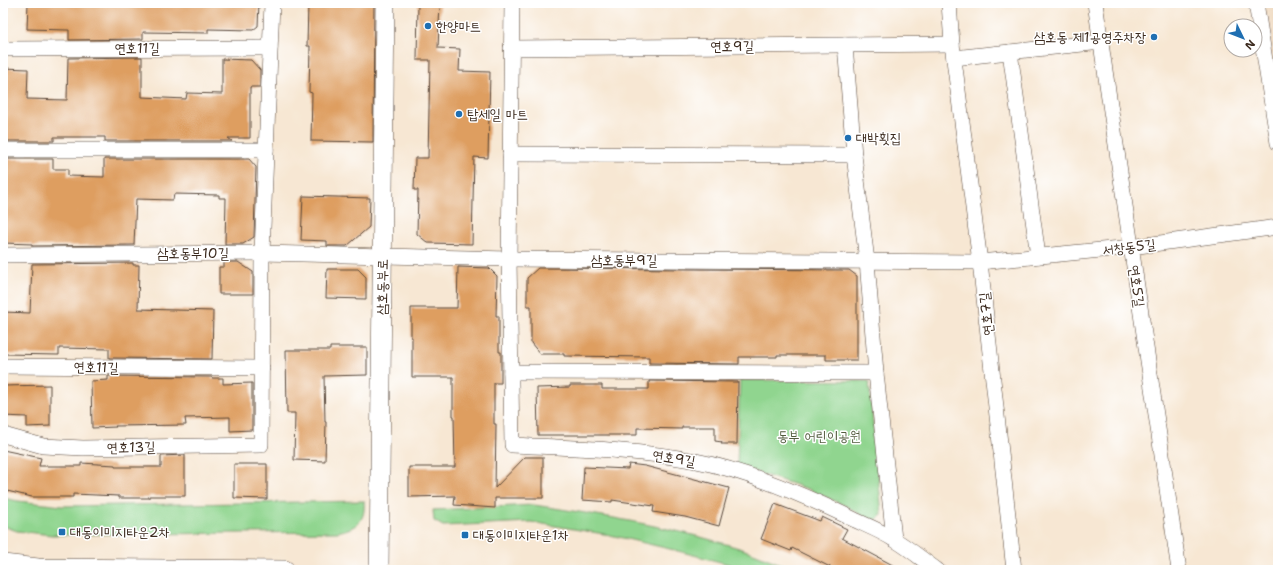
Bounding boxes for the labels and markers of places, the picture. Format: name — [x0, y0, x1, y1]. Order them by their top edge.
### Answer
place label: 한양마트 — [436, 17, 481, 35]
marker: 한양마트 — [423, 21, 433, 31]
place label: 삼호동 제1공영주차장 — [1034, 28, 1147, 46]
marker: 삼호동 제1공영주차장 — [1149, 32, 1159, 42]
place label: 탑세일 마트 — [467, 105, 528, 123]
marker: 탑세일 마트 — [454, 109, 464, 119]
place label: 대박횟집 — [856, 129, 901, 147]
marker: 대박횟집 — [843, 133, 853, 143]
place label: 대동이미지타운2차 — [70, 523, 170, 541]
place label: 대동이미지타운1차 — [473, 526, 569, 544]
marker: 대동이미지타운2차 — [57, 527, 67, 537]
marker: 대동이미지타운1차 — [460, 530, 470, 540]

